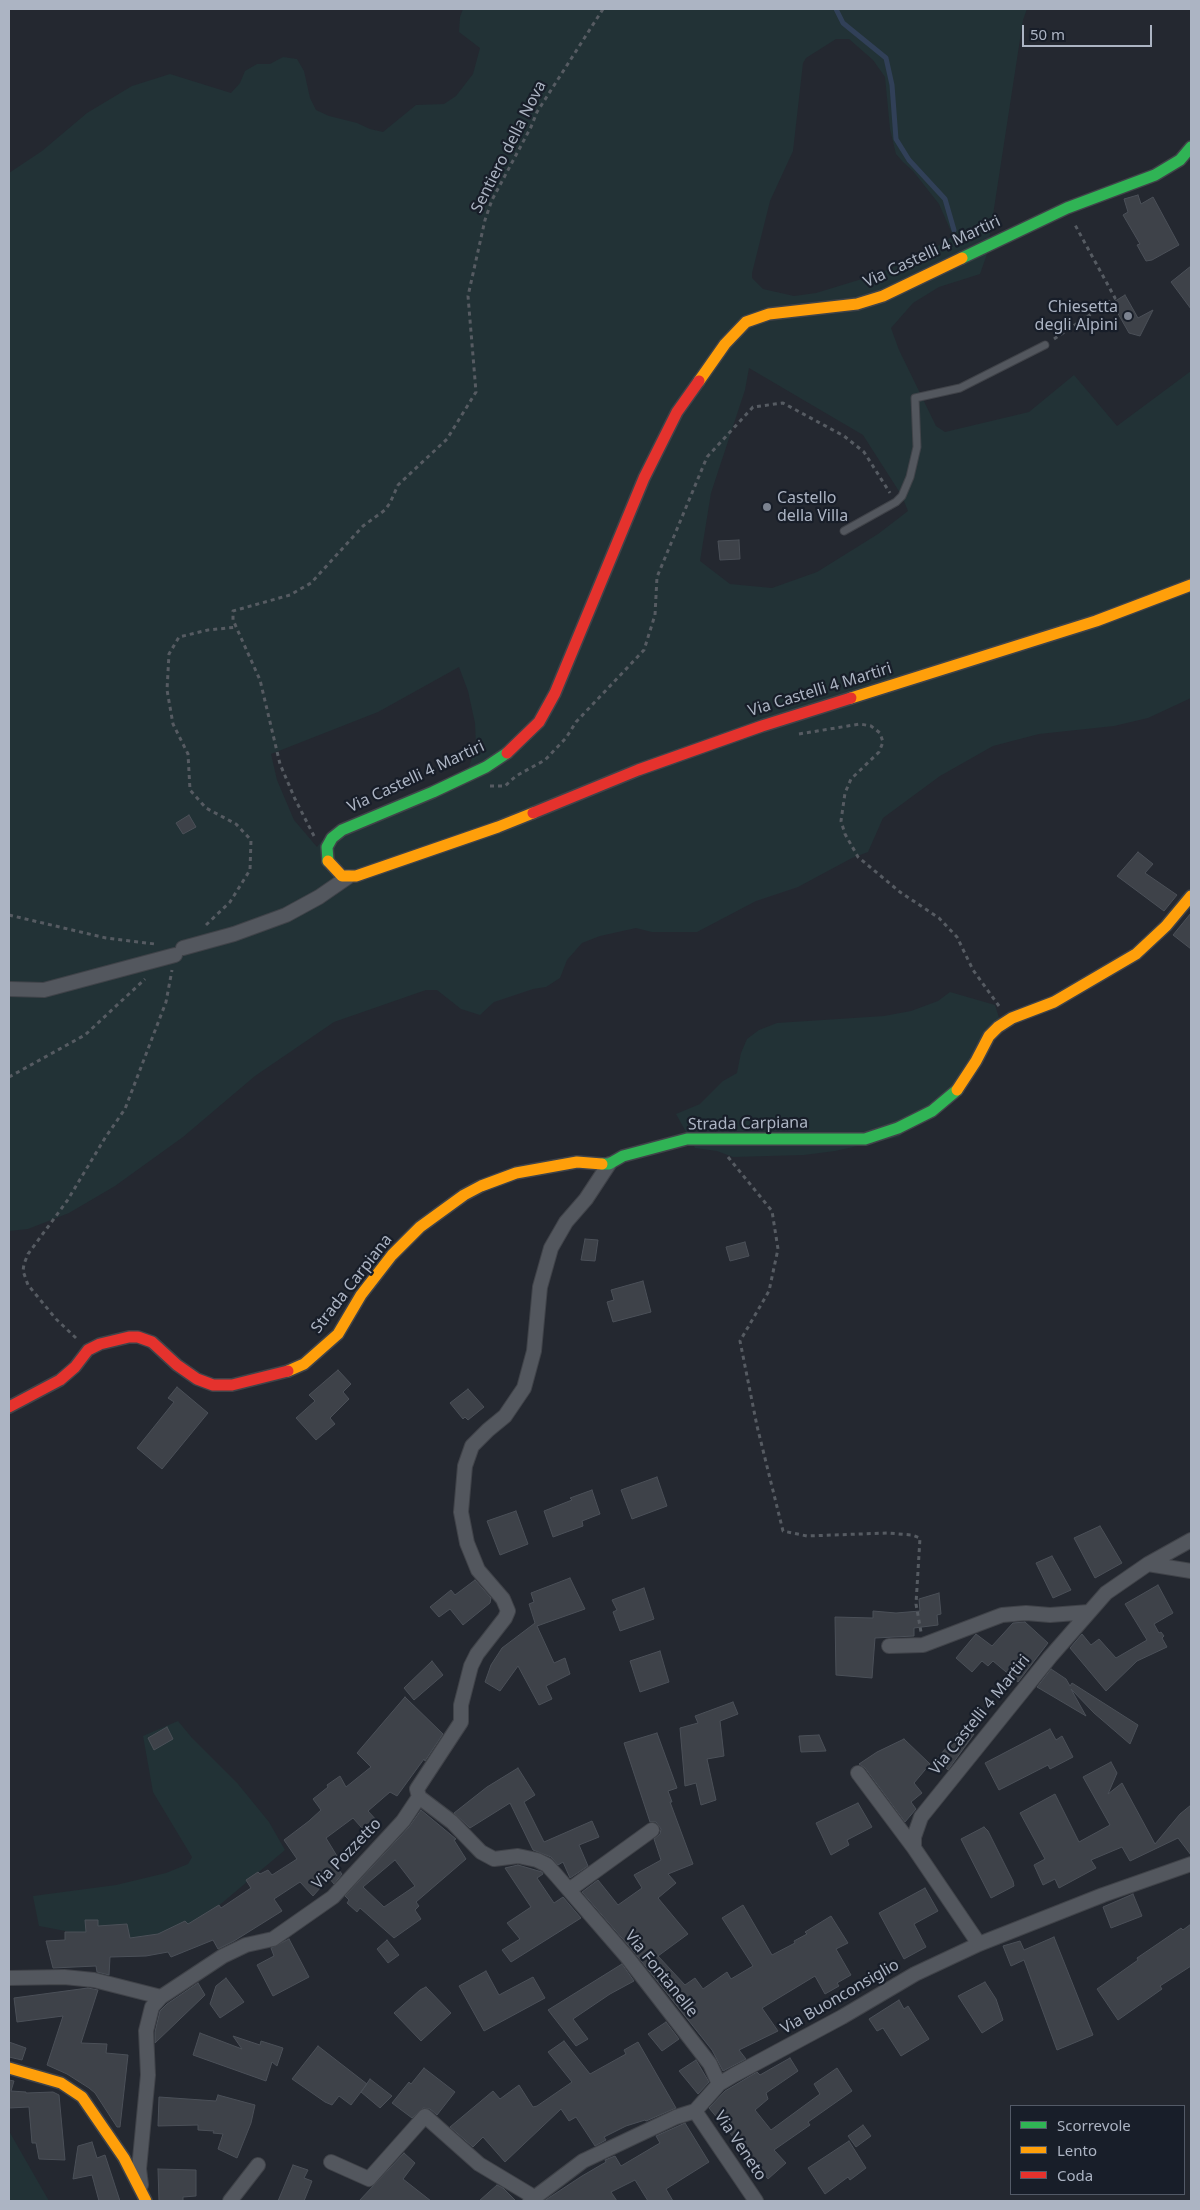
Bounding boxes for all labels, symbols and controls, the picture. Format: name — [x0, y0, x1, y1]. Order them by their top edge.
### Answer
scale bar — [1025, 15, 1155, 47]
text: 50 m — [1030, 24, 1065, 44]
street label: Sentiero della Nova — [467, 78, 551, 216]
street label: Via Castelli 4 Martiri — [860, 212, 1004, 292]
place label: Chiesetta degli Alpini — [1035, 297, 1118, 335]
marker: Chiesetta degli Alpini — [1122, 310, 1134, 322]
place label: Castello della Villa — [777, 488, 848, 526]
marker: Castello della Villa — [761, 501, 773, 513]
street label: Via Castelli 4 Martiri — [746, 659, 894, 721]
street label: Via Castelli 4 Martiri — [344, 737, 488, 817]
street label: Strada Carpiana — [688, 1113, 808, 1135]
street label: Strada Carpiana — [307, 1231, 397, 1337]
street label: Via Castelli 4 Martiri — [926, 1651, 1034, 1779]
street label: Via Pozzetto — [308, 1814, 386, 1894]
street label: Via Fontanelle — [620, 1927, 702, 2021]
street label: Via Buonconsiglio — [777, 1955, 903, 2039]
legend — [1010, 2105, 1185, 2195]
street label: Via Veneto — [710, 2108, 770, 2184]
text: Scorrevole — [1057, 2115, 1131, 2135]
text: Lento — [1057, 2140, 1097, 2160]
text: Coda — [1057, 2165, 1093, 2185]

